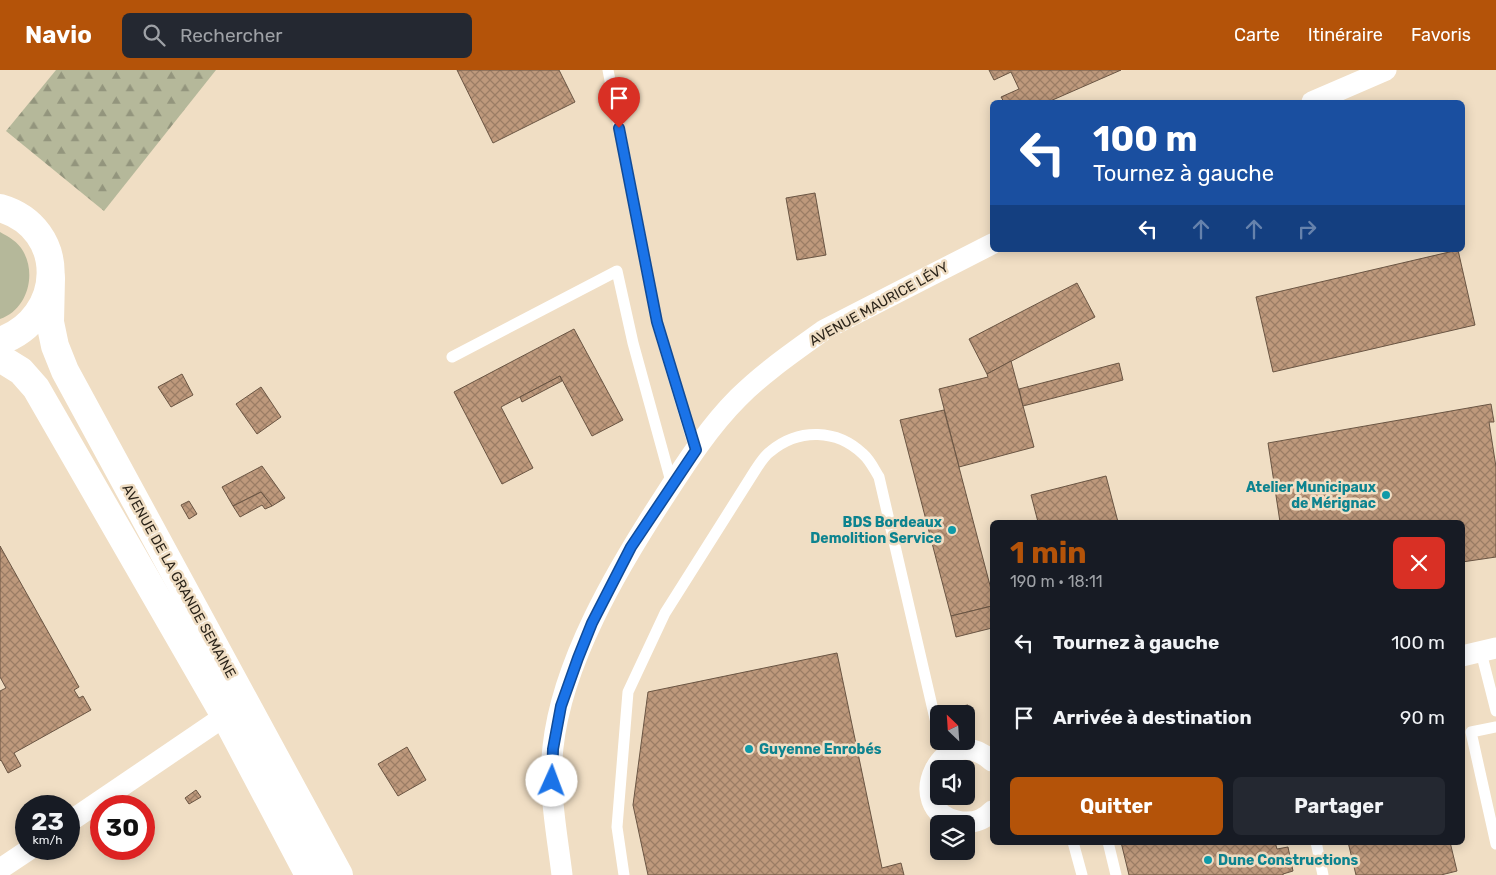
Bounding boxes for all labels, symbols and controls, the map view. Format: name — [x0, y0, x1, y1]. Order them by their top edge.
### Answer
search box — [122, 13, 472, 58]
text: Navio — [25, 21, 92, 49]
icon: search — [140, 21, 168, 49]
text: Rechercher — [180, 24, 283, 47]
text: Carte — [1234, 24, 1280, 46]
text: Itinéraire — [1308, 24, 1383, 46]
text: Favoris — [1411, 24, 1471, 46]
pin — [598, 77, 640, 128]
icon: arrive — [605, 84, 633, 112]
text: 100 m — [1093, 118, 1198, 160]
icon: left — [1010, 120, 1075, 185]
text: Tournez à gauche — [1093, 160, 1274, 187]
icon: left — [1134, 215, 1162, 243]
icon: ahead — [1187, 215, 1215, 243]
icon: ahead — [1240, 215, 1268, 243]
icon: right — [1293, 215, 1321, 243]
street label: AVENUE MAURICE LÉVY — [806, 258, 952, 349]
place label: Atelier Municipaux de Mérignac — [1246, 479, 1377, 512]
street label: AVENUE DE LA GRANDE SEMAINE — [119, 481, 239, 681]
marker: Atelier Municipaux de Mérignac — [1380, 489, 1392, 501]
place label: BDS Bordeaux Demolition Service — [810, 514, 943, 547]
marker: BDS Bordeaux Demolition Service — [946, 524, 958, 536]
text: 1 min — [1010, 535, 1087, 571]
button: close — [1393, 537, 1445, 589]
text: 190 m · 18:11 — [1010, 572, 1103, 591]
icon: left — [1010, 629, 1038, 657]
text: Tournez à gauche — [1053, 631, 1219, 654]
text: 100 m — [1391, 631, 1445, 654]
icon: arrive — [1010, 704, 1038, 732]
north arrow — [930, 705, 975, 750]
map controls — [930, 705, 975, 860]
text: Arrivée à destination — [1053, 706, 1252, 729]
text: 90 m — [1400, 706, 1445, 729]
place label: Guyenne Enrobés — [759, 741, 882, 758]
marker: Guyenne Enrobés — [743, 743, 755, 755]
position arrow — [525, 754, 577, 806]
button: sound — [930, 760, 975, 805]
button: Quitter — [1010, 777, 1223, 835]
button: Partager — [1233, 777, 1445, 835]
speed limit sign: 30 — [90, 795, 155, 860]
text: 23 — [31, 807, 64, 836]
button: layers — [930, 815, 975, 860]
text: km/h — [33, 833, 62, 847]
place label: Dune Constructions — [1218, 852, 1359, 869]
marker: Dune Constructions — [1202, 854, 1214, 866]

